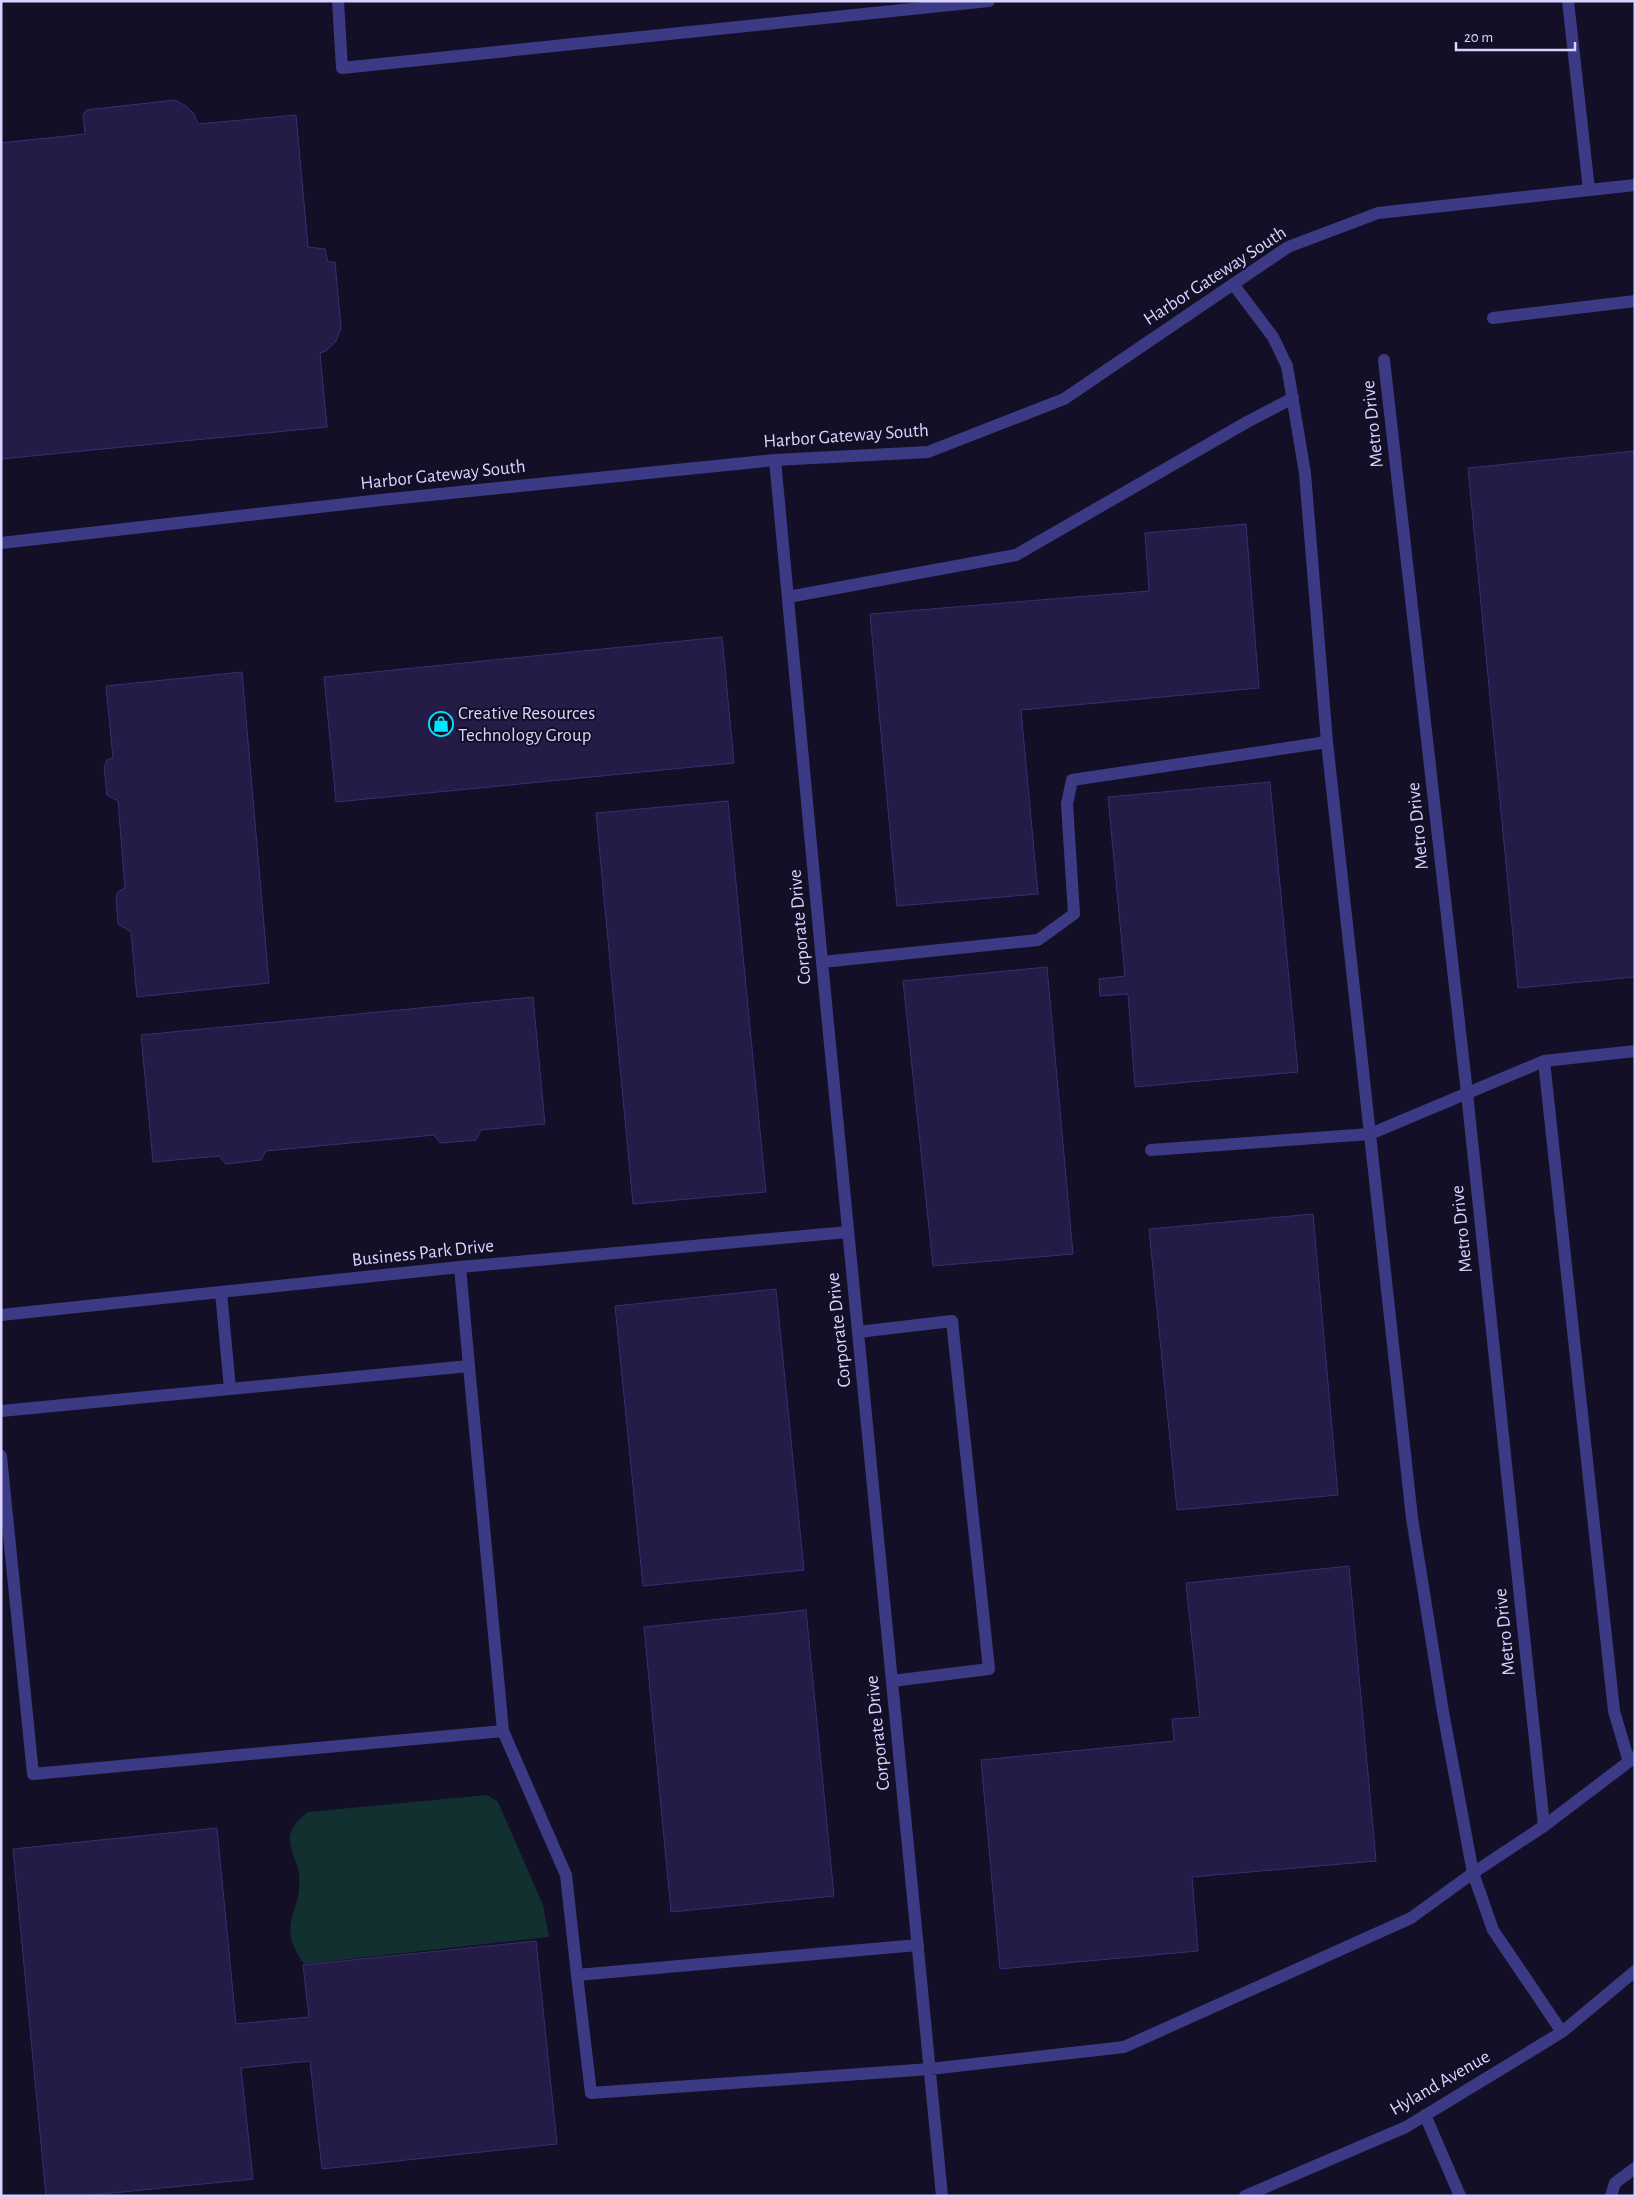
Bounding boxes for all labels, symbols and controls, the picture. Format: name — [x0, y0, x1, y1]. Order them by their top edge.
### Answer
scale bar — [1456, 20, 1575, 52]
text: 20 m — [1464, 30, 1493, 45]
street label: Harbor Gateway South — [1140, 223, 1290, 329]
street label: Metro Drive — [1359, 379, 1387, 469]
street label: Harbor Gateway South — [763, 421, 929, 451]
street label: Harbor Gateway South — [360, 457, 526, 493]
place label: Creative Resources Technology Group — [458, 704, 595, 745]
shop icon: Creative Resources Technology Group — [428, 711, 454, 737]
street label: Metro Drive — [1404, 781, 1432, 871]
street label: Corporate Drive — [786, 869, 814, 985]
street label: Metro Drive — [1448, 1184, 1476, 1274]
street label: Business Park Drive — [351, 1236, 495, 1270]
street label: Corporate Drive — [824, 1272, 854, 1388]
street label: Metro Drive — [1491, 1587, 1519, 1677]
street label: Corporate Drive — [863, 1675, 893, 1791]
street label: Hyland Avenue — [1387, 2047, 1493, 2119]

